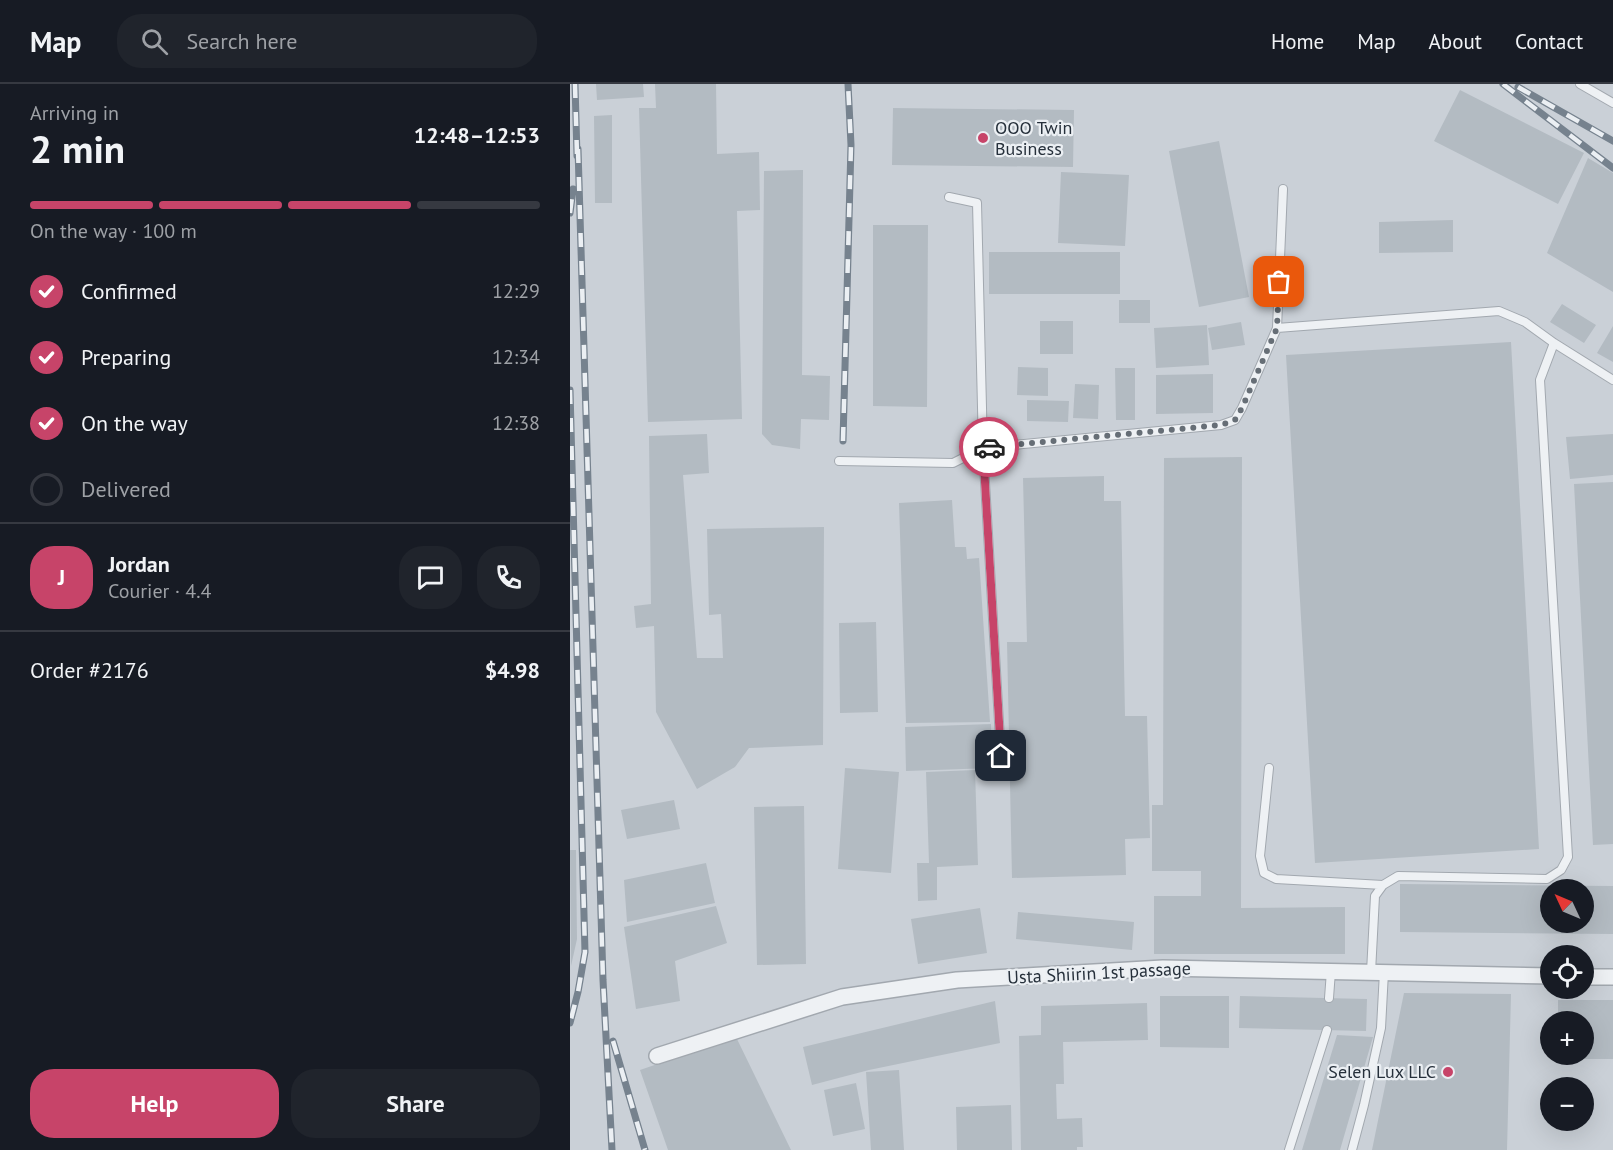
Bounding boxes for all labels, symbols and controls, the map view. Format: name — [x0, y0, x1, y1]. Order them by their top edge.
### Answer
search box — [117, 14, 537, 68]
text: Map — [30, 23, 81, 60]
icon: search — [138, 25, 171, 58]
text: Search here — [186, 27, 297, 55]
text: Home — [1271, 28, 1324, 55]
text: Map — [1357, 28, 1396, 55]
text: About — [1429, 28, 1482, 55]
text: Contact — [1515, 28, 1583, 55]
text: Arriving in — [30, 100, 119, 126]
place label: ООО Twin Business — [995, 116, 1072, 160]
text: 12:48–12:53 — [414, 121, 540, 149]
text: 2 min — [30, 123, 125, 174]
marker: ООО Twin Business — [976, 131, 990, 145]
text: On the way · 100 m — [30, 218, 197, 244]
pin — [1253, 256, 1304, 307]
icon: bag — [1262, 265, 1295, 298]
icon: check — [30, 275, 63, 308]
text: Confirmed — [81, 277, 177, 305]
text: 12:29 — [492, 278, 540, 304]
icon: check — [30, 341, 63, 374]
text: Preparing — [81, 343, 171, 371]
text: 12:34 — [492, 344, 540, 370]
icon: check — [30, 407, 63, 440]
text: On the way — [81, 409, 188, 437]
text: 12:38 — [492, 410, 540, 436]
courier — [959, 417, 1019, 477]
icon: car — [973, 431, 1006, 464]
text: Delivered — [81, 475, 171, 503]
button: chat — [399, 546, 462, 609]
button: phone — [477, 546, 540, 609]
text: Jordan — [108, 550, 170, 578]
text: J — [58, 563, 65, 591]
text: Courier · 4.4 — [108, 578, 211, 604]
text: Order #2176 — [30, 656, 149, 684]
text: $4.98 — [485, 656, 540, 684]
pin — [975, 730, 1026, 781]
icon: home — [984, 739, 1017, 772]
north arrow — [1540, 879, 1594, 933]
map controls — [1540, 879, 1594, 1131]
button: locate — [1540, 945, 1594, 999]
street label: Usta Shiirin 1st passage — [1007, 956, 1191, 989]
button: + — [1540, 1011, 1594, 1065]
place label: Selen Lux LLC — [1328, 1060, 1436, 1083]
marker: Selen Lux LLC — [1441, 1065, 1455, 1079]
button: Help — [30, 1069, 279, 1138]
button: Share — [291, 1069, 540, 1138]
button: − — [1540, 1077, 1594, 1131]

